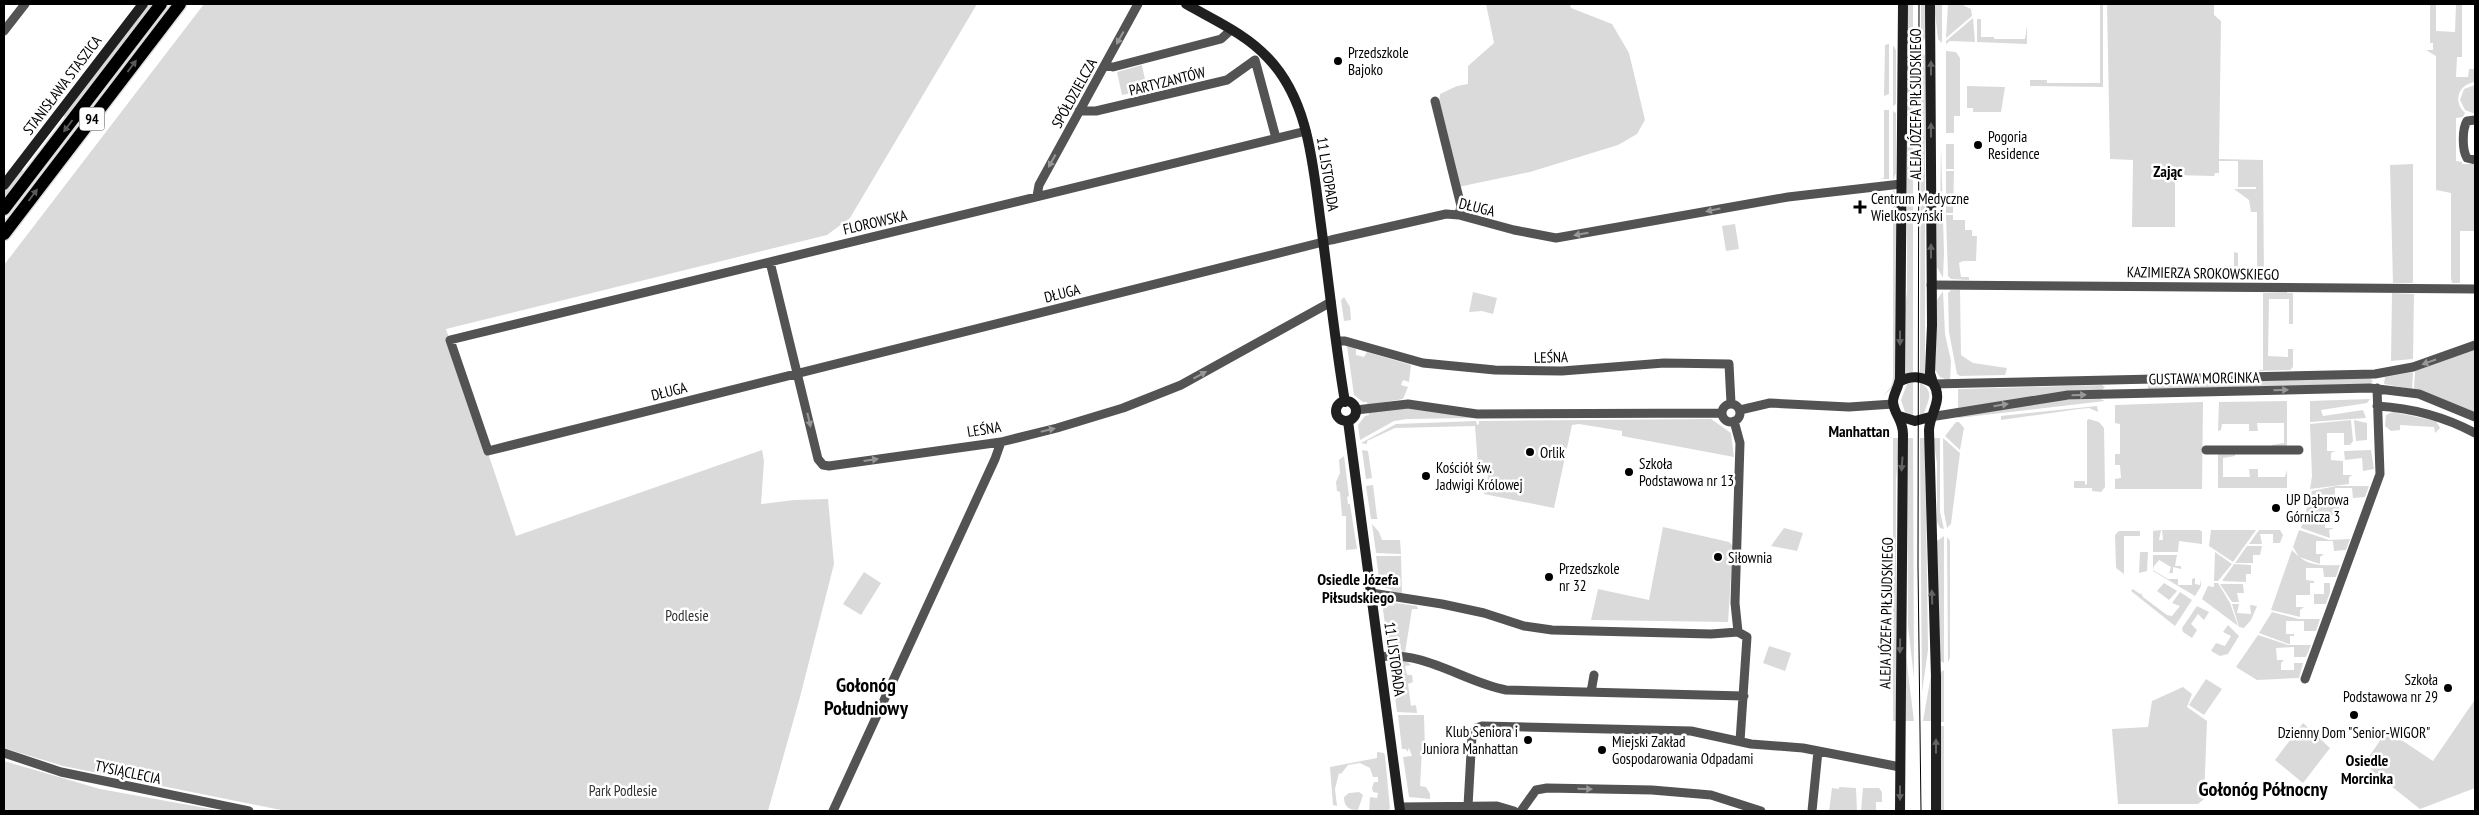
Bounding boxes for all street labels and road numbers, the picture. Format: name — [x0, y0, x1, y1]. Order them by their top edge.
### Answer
street label: ALEJA JÓZEFA PIŁSUDSKIEGO — [1906, 28, 1925, 180]
street label: STANISŁAWA STASZICA — [18, 31, 106, 138]
street label: SPÓŁDZIELCZA — [1047, 54, 1101, 131]
street label: PARTYZANTÓW — [1127, 62, 1207, 100]
road number: 94 — [80, 108, 104, 130]
street label: 11 LISTOPADA — [1313, 136, 1343, 213]
street label: DŁUGA — [1457, 193, 1498, 221]
street label: FLOROWSKA — [841, 205, 910, 239]
street label: KAZIMIERZA SROKOWSKIEGO — [2127, 262, 2279, 284]
street label: DŁUGA — [1042, 279, 1083, 307]
street label: LEŚNA — [1534, 347, 1569, 367]
street label: GUSTAWA MORCINKA — [2148, 368, 2260, 388]
street label: DŁUGA — [649, 377, 690, 405]
street label: LEŚNA — [966, 417, 1003, 441]
street label: ALEJA JÓZEFA PIŁSUDSKIEGO — [1875, 537, 1897, 689]
street label: 11 LISTOPADA — [1380, 621, 1410, 698]
street label: TYSIĄCLECIA — [93, 756, 164, 788]

